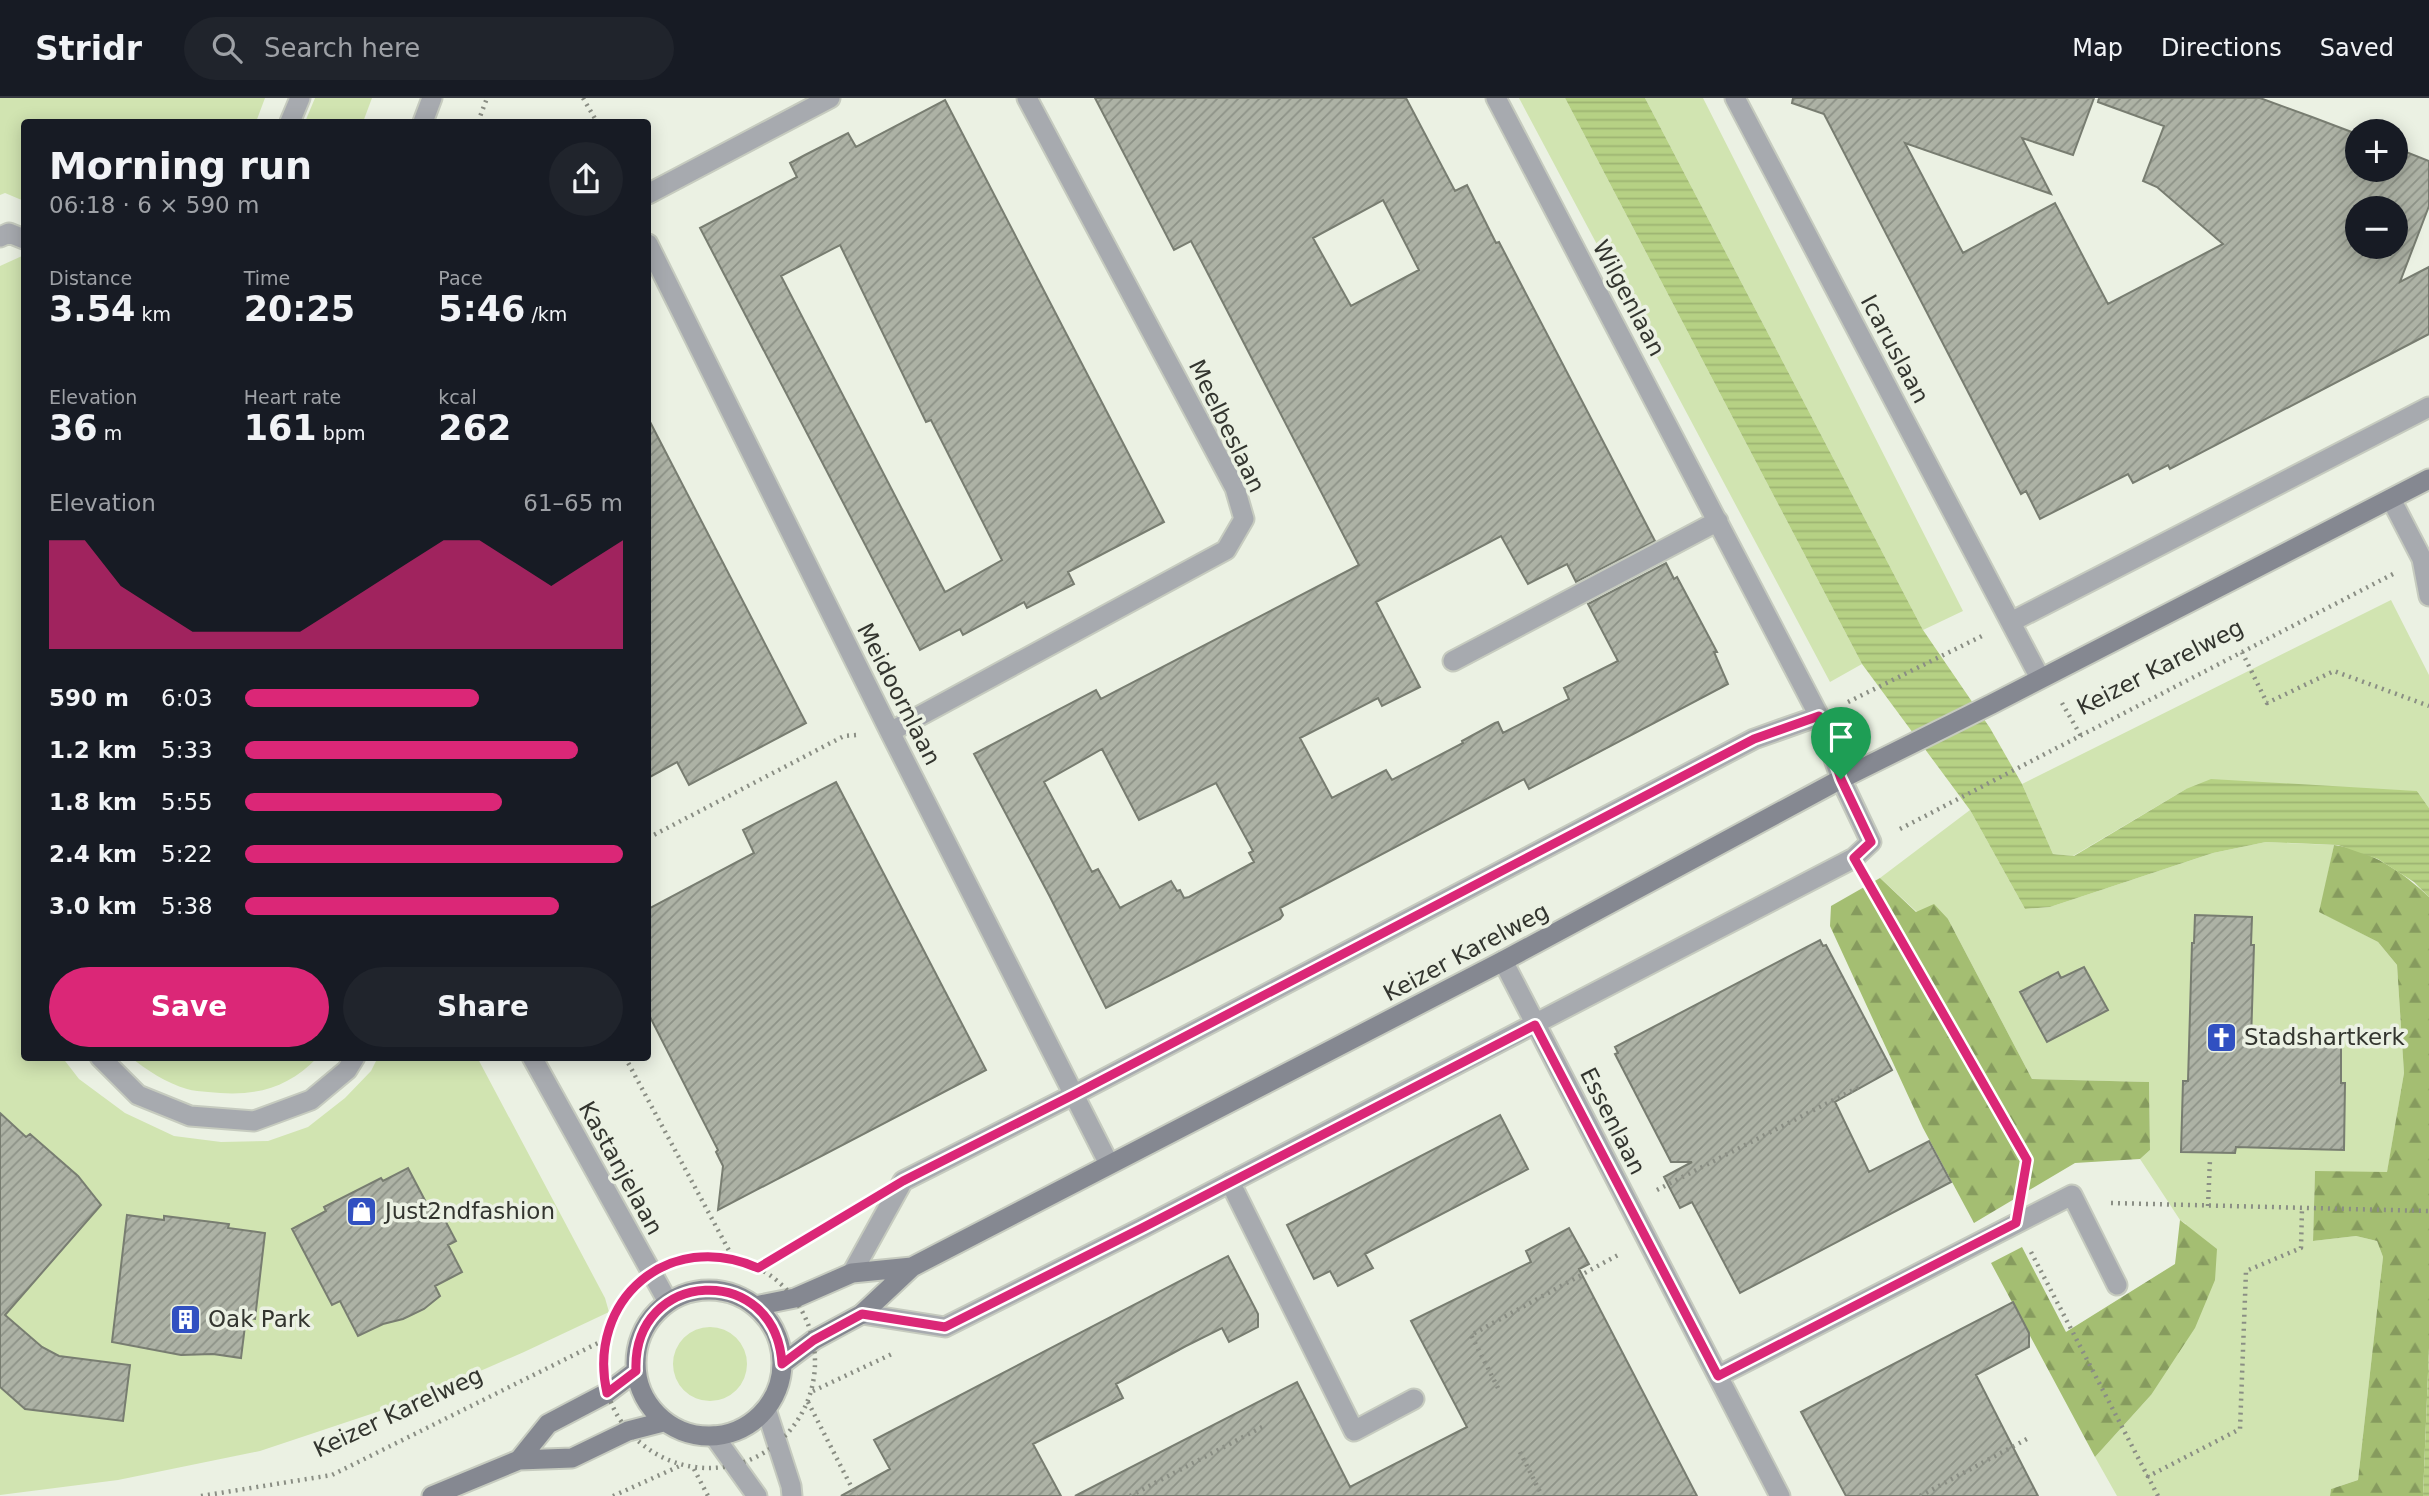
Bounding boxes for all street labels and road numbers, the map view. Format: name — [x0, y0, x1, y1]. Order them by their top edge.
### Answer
street label: Wilgenlaan — [1588, 236, 1670, 360]
street label: Icaruslaan — [1856, 290, 1934, 408]
street label: Meelbeslaan — [1184, 355, 1270, 497]
street label: Keizer Karelweg — [2072, 614, 2248, 720]
street label: Meidoornlaan — [852, 619, 946, 769]
street label: Keizer Karelweg — [1379, 897, 1553, 1007]
street label: Essenlaan — [1575, 1063, 1651, 1179]
street label: Kastanjelaan — [574, 1097, 668, 1239]
street label: Keizer Karelweg — [309, 1361, 487, 1463]

